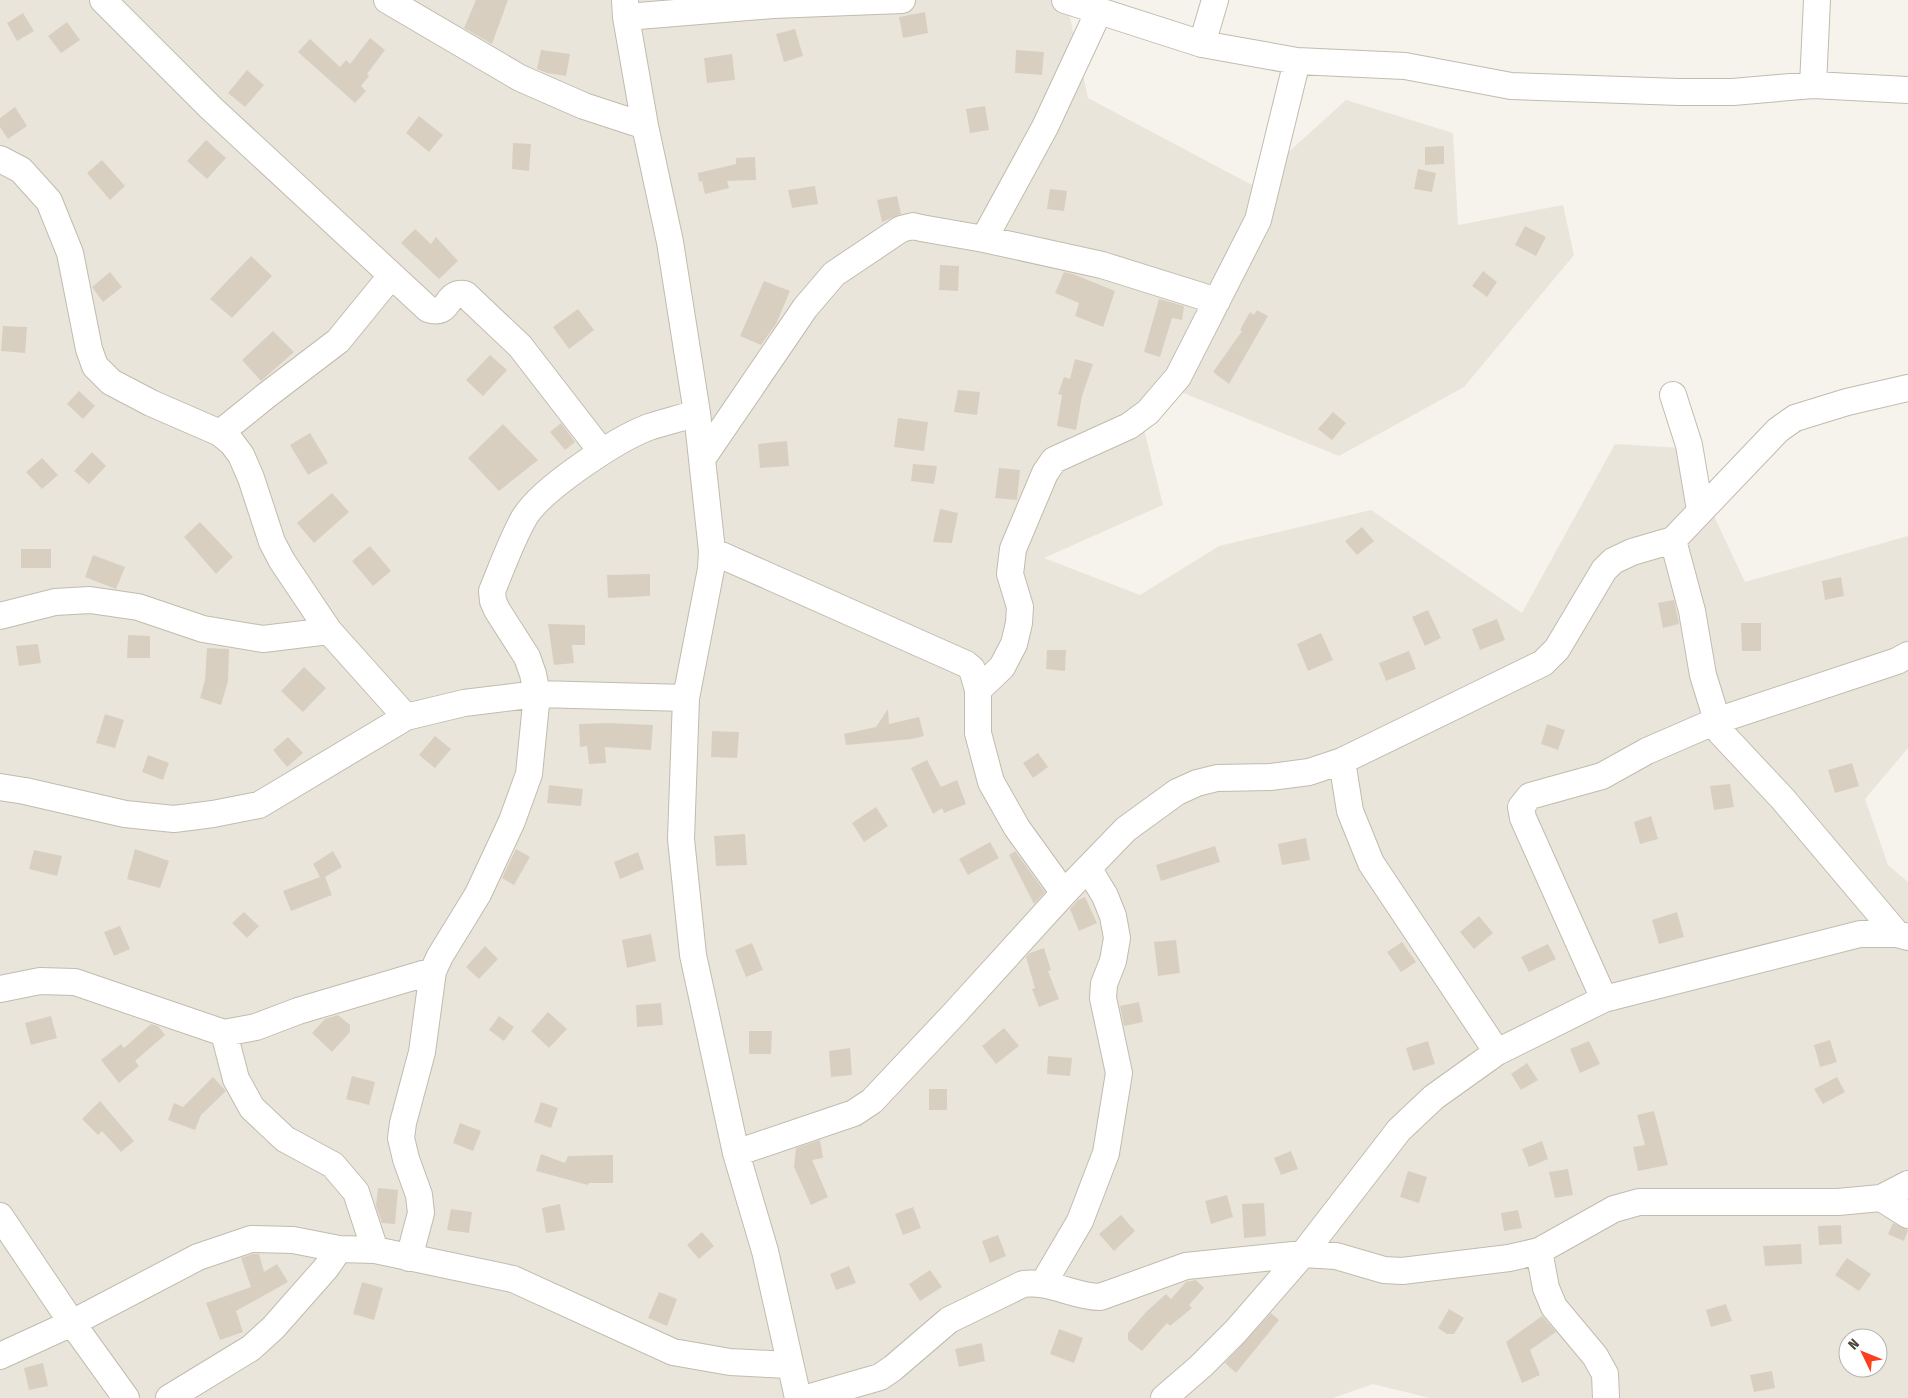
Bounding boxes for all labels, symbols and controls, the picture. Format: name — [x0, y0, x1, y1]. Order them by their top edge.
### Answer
north arrow — [1838, 1328, 1888, 1378]
text: N — [1845, 1336, 1863, 1353]

